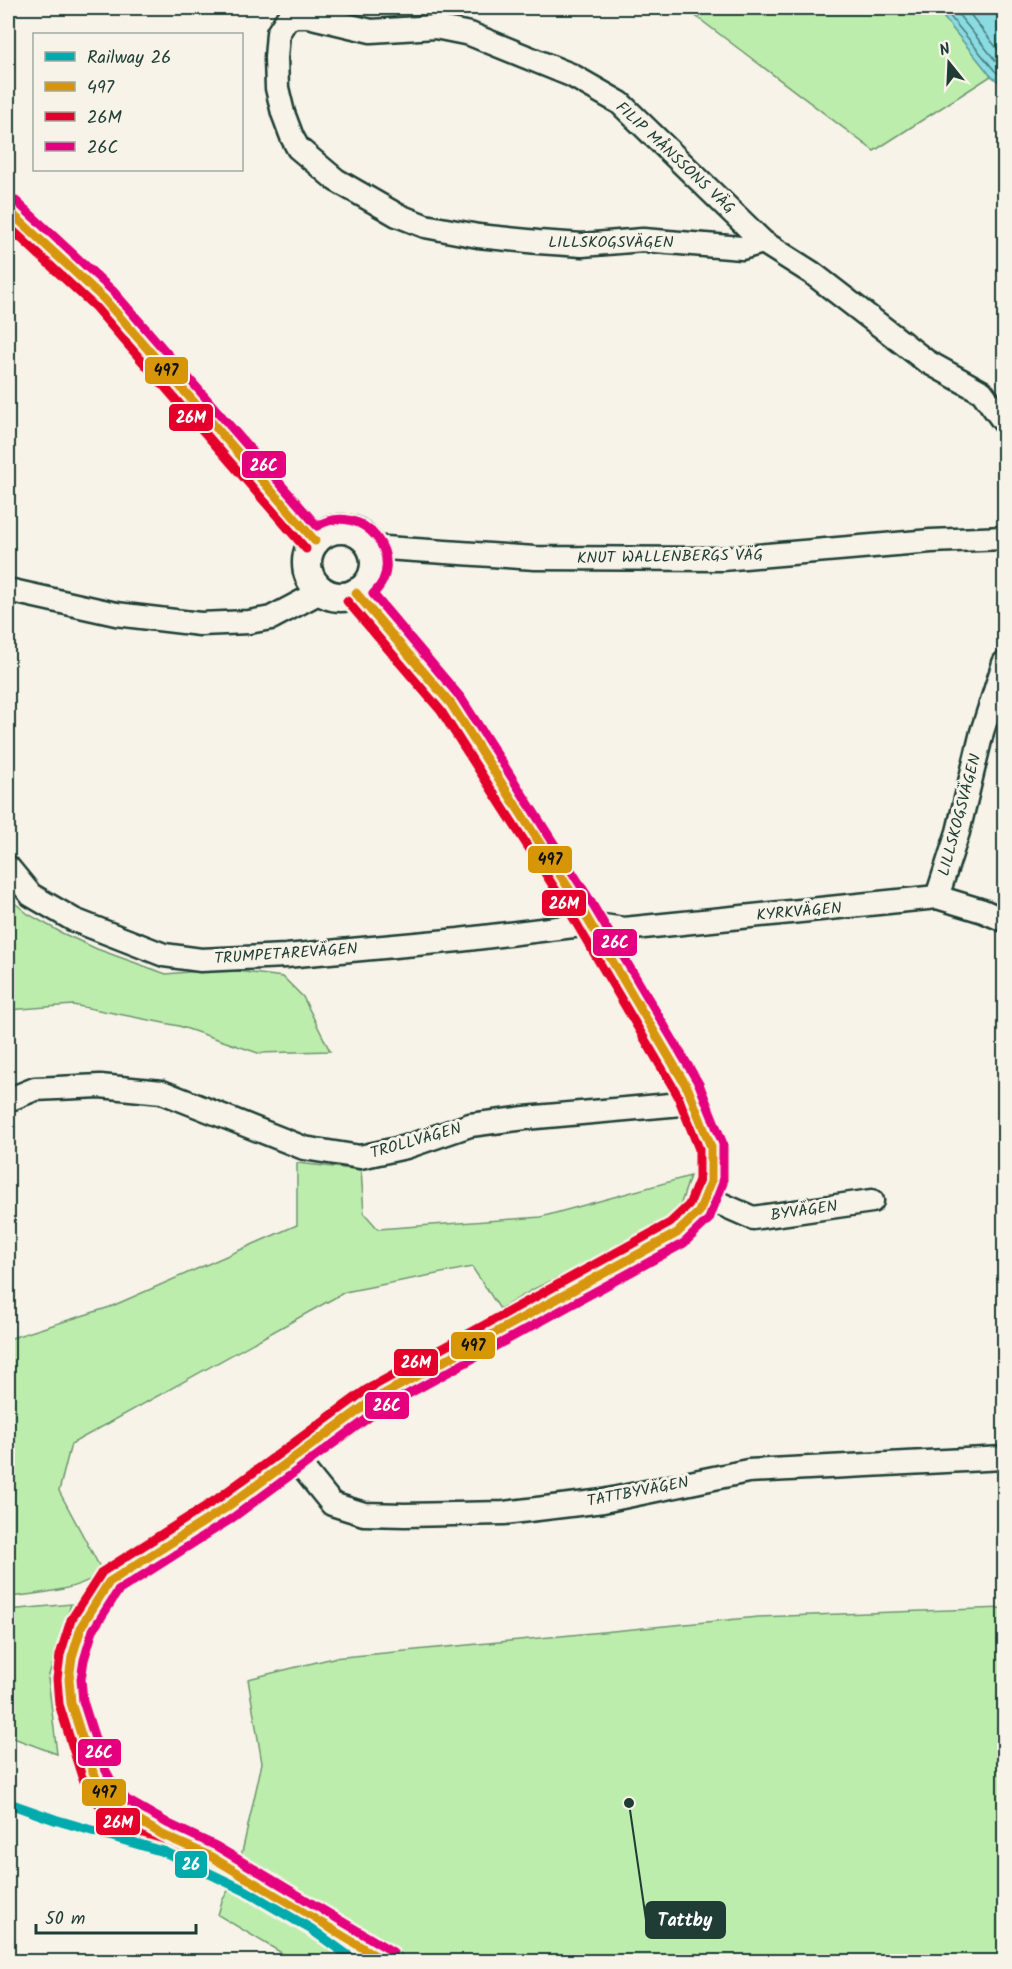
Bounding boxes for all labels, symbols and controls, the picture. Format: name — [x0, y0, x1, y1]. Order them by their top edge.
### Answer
legend — [33, 33, 243, 171]
north arrow — [919, 33, 979, 93]
text: N — [936, 37, 953, 64]
text: Railway 26 — [87, 44, 171, 73]
text: 497 — [87, 74, 115, 103]
street label: FILIP MÅNSSONS VÄG — [609, 96, 741, 220]
text: 26M — [87, 104, 122, 133]
text: 26C — [87, 134, 118, 163]
street label: LILLSKOGSVÄGEN — [548, 230, 674, 255]
line badge: 497 — [144, 356, 189, 385]
text: 497 — [154, 359, 179, 384]
line badge: 26M — [168, 403, 214, 432]
text: 26M — [176, 406, 207, 431]
line badge: 26C — [241, 450, 287, 479]
text: 26C — [250, 454, 278, 479]
street label: KNUT WALLENBERGS VÄG — [577, 543, 763, 571]
street label: LILLSKOGSVÄGEN — [932, 751, 988, 879]
line badge: 497 — [527, 845, 573, 874]
text: 497 — [538, 848, 563, 873]
line badge: 26M — [541, 889, 587, 917]
text: 26M — [549, 892, 580, 917]
street label: KYRKVÄGEN — [755, 896, 843, 928]
line badge: 26C — [592, 928, 638, 957]
text: 26C — [601, 931, 629, 956]
street label: TRUMPETAREVÄGEN — [214, 937, 359, 971]
street label: TROLLVÄGEN — [368, 1116, 464, 1166]
street label: BYVÄGEN — [769, 1194, 839, 1228]
line badge: 497 — [450, 1331, 496, 1360]
text: 497 — [461, 1334, 486, 1359]
line badge: 26M — [393, 1348, 439, 1377]
text: 26M — [401, 1351, 432, 1376]
line badge: 26C — [364, 1391, 410, 1420]
text: 26C — [373, 1394, 401, 1419]
street label: TATTBYVÄGEN — [585, 1470, 691, 1514]
line badge: 26C — [77, 1738, 122, 1767]
text: 26C — [85, 1741, 113, 1766]
line badge: 497 — [81, 1778, 127, 1807]
text: 497 — [92, 1781, 117, 1806]
line badge: 26M — [95, 1807, 141, 1836]
text: 26M — [103, 1811, 134, 1836]
line badge: 26 — [174, 1850, 208, 1879]
text: 26 — [182, 1853, 200, 1878]
scale bar — [36, 1897, 196, 1935]
callout: Tattby — [646, 1902, 725, 1938]
text: 50 m — [45, 1905, 85, 1934]
text: Tattby — [658, 1907, 713, 1936]

